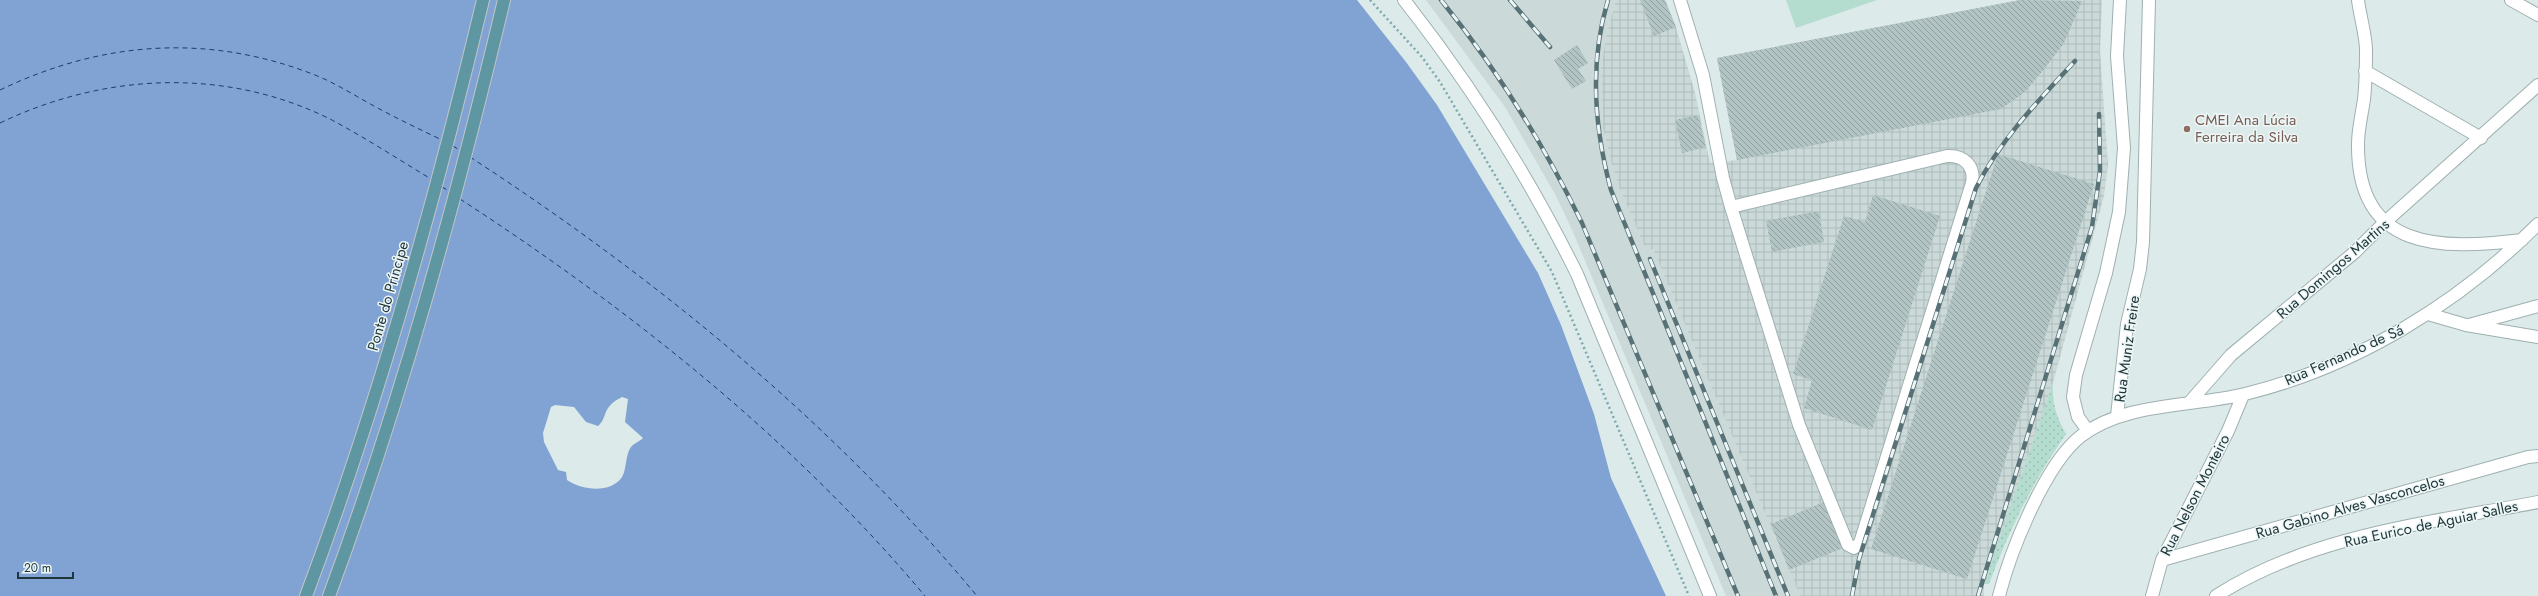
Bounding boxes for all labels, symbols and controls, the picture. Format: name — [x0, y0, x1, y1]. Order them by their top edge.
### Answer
place label: CMEI Ana Lúcia Ferreira da Silva — [2195, 109, 2298, 148]
marker: CMEI Ana Lúcia Ferreira da Silva — [2182, 124, 2192, 134]
street label: Rua Domingos Martins — [2272, 214, 2394, 324]
street label: Ponte do Príncipe — [362, 238, 414, 353]
street label: Rua Muniz Freire — [2109, 294, 2145, 404]
street label: Rua Fernando de Sá — [2281, 319, 2407, 391]
street label: Rua Nelson Monteiro — [2155, 430, 2235, 560]
street label: Rua Gabino Alves Vasconcelos — [2253, 470, 2447, 544]
street label: Rua Eurico de Aguiar Salles — [2342, 495, 2520, 553]
scale bar — [18, 554, 73, 580]
text: 20 m — [24, 559, 51, 577]

